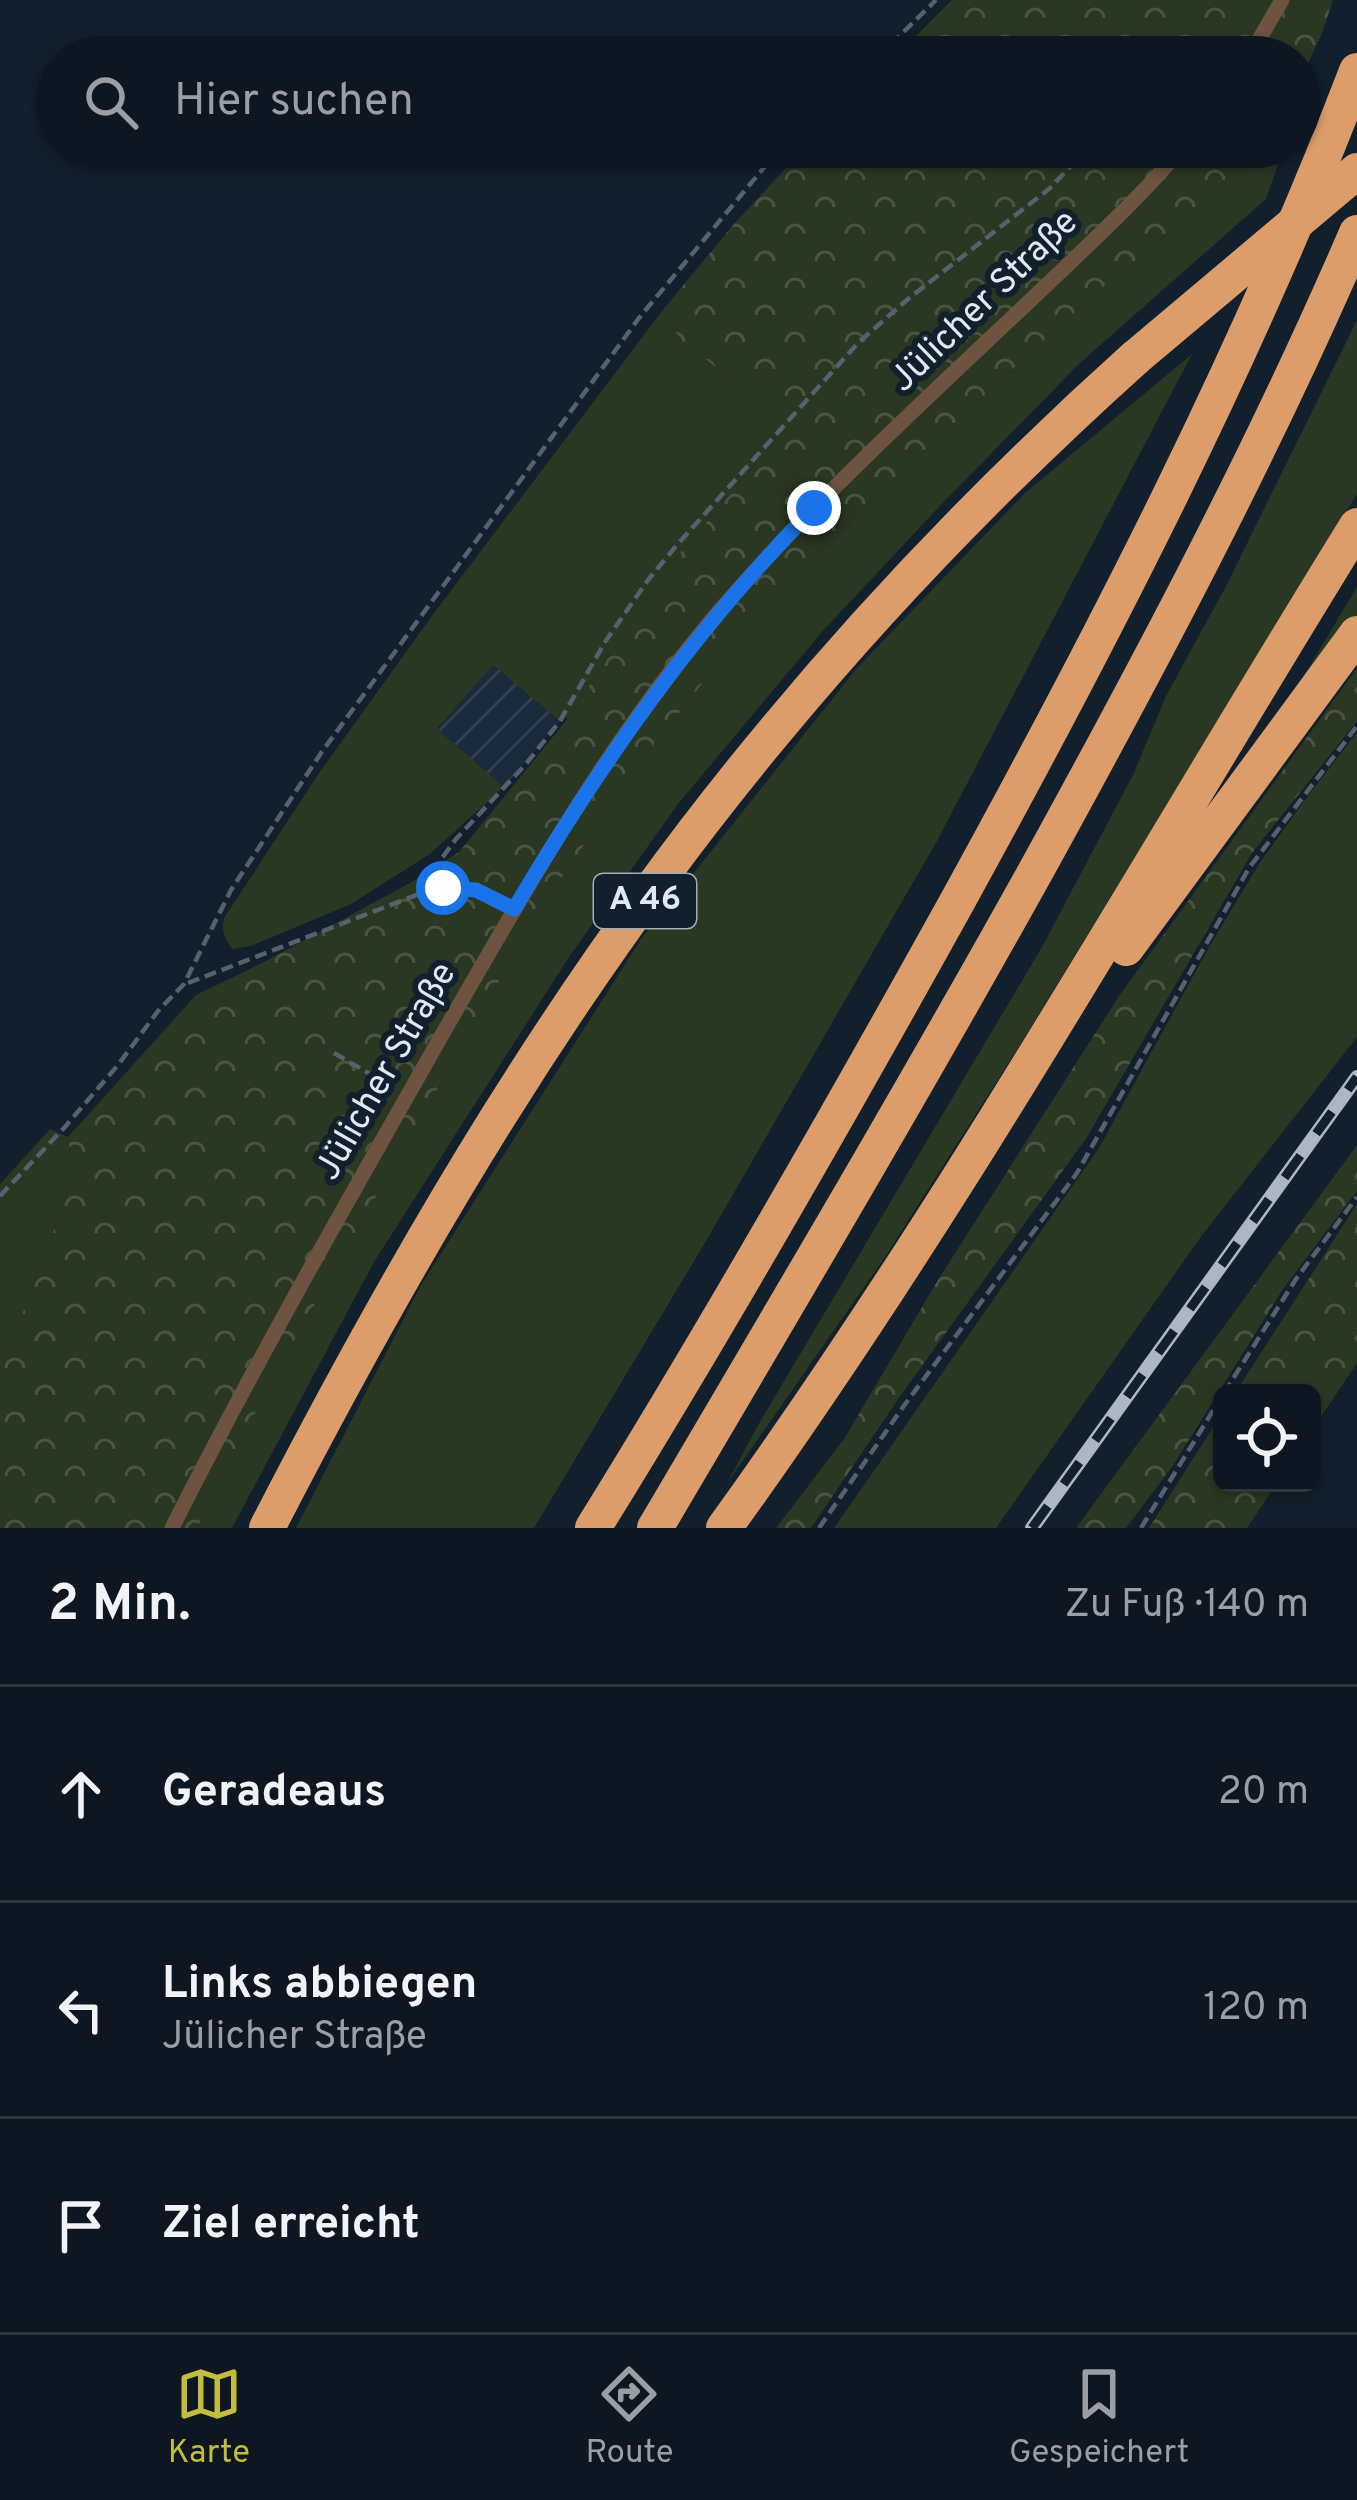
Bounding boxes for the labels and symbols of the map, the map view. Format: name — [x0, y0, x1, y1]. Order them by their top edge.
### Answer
street label: Jülicher Straße — [881, 201, 1089, 403]
route end — [787, 481, 841, 535]
route start — [416, 861, 470, 915]
road number: A 46 — [594, 874, 696, 928]
street label: Jülicher Straße — [306, 955, 468, 1189]

